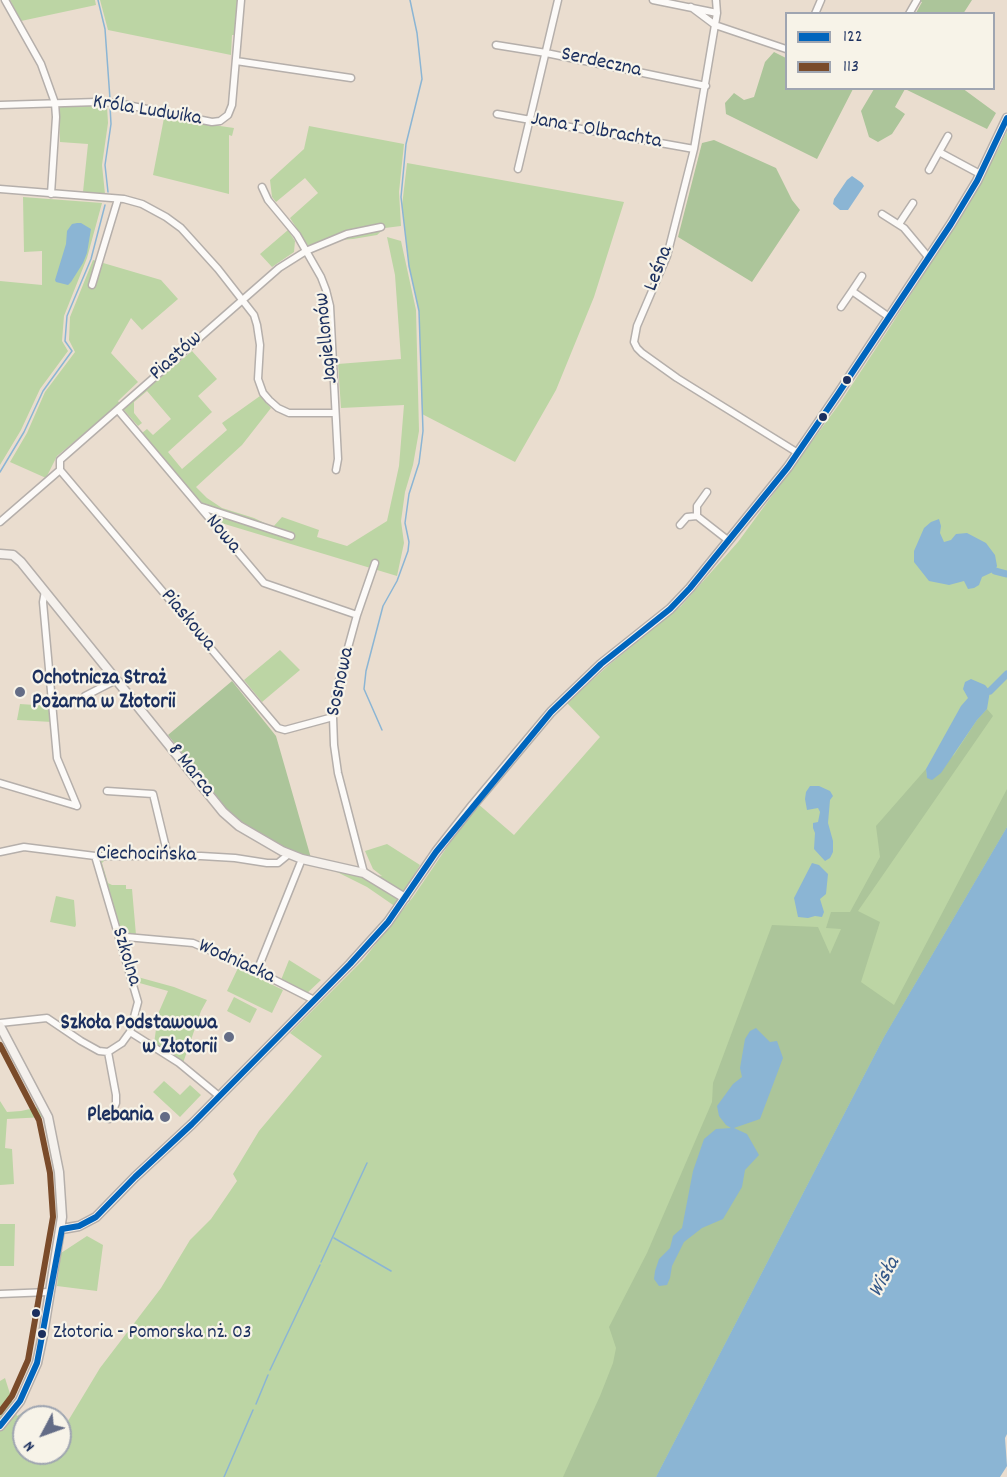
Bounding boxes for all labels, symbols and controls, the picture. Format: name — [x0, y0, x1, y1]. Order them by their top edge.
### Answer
legend — [785, 12, 995, 90]
text: 122 — [843, 25, 863, 50]
street label: Serdeczna — [559, 43, 643, 85]
text: 113 — [843, 55, 859, 80]
street label: Króla Ludwika — [91, 91, 203, 133]
street label: Jana I Olbrachta — [529, 108, 663, 156]
street label: Leśna — [640, 243, 680, 295]
street label: Jagiellonów — [311, 291, 345, 385]
street label: Piastów — [145, 327, 209, 387]
unlabelled marker — [841, 374, 853, 386]
unlabelled marker — [817, 411, 829, 423]
street label: Nowa — [198, 510, 246, 560]
street label: Piaskowa — [154, 585, 220, 657]
street label: Sosnowa — [322, 645, 362, 719]
place label: Ochotnicza Straż Pożarna w Złotorii — [32, 667, 176, 717]
marker: Ochotnicza Straż Pożarna w Złotorii — [13, 685, 27, 699]
street label: 8 Marca — [161, 739, 219, 803]
street label: Ciechocińska — [96, 843, 196, 869]
street label: Szkolna — [104, 925, 146, 989]
street label: Wodniacka — [194, 935, 278, 991]
place label: Szkoła Podstawowa w Złotorii — [60, 1012, 217, 1062]
marker: Szkoła Podstawowa w Złotorii — [222, 1030, 236, 1044]
place label: Plebania — [87, 1104, 153, 1130]
marker: Plebania — [158, 1110, 172, 1124]
water label: Wisła — [864, 1253, 908, 1303]
unlabelled marker — [30, 1307, 42, 1319]
place label: Złotoria - Pomorska nż. 03 — [53, 1322, 252, 1346]
marker: Złotoria - Pomorska nż. 03 — [36, 1328, 48, 1340]
north arrow — [12, 1405, 72, 1465]
text: N — [18, 1435, 41, 1456]

